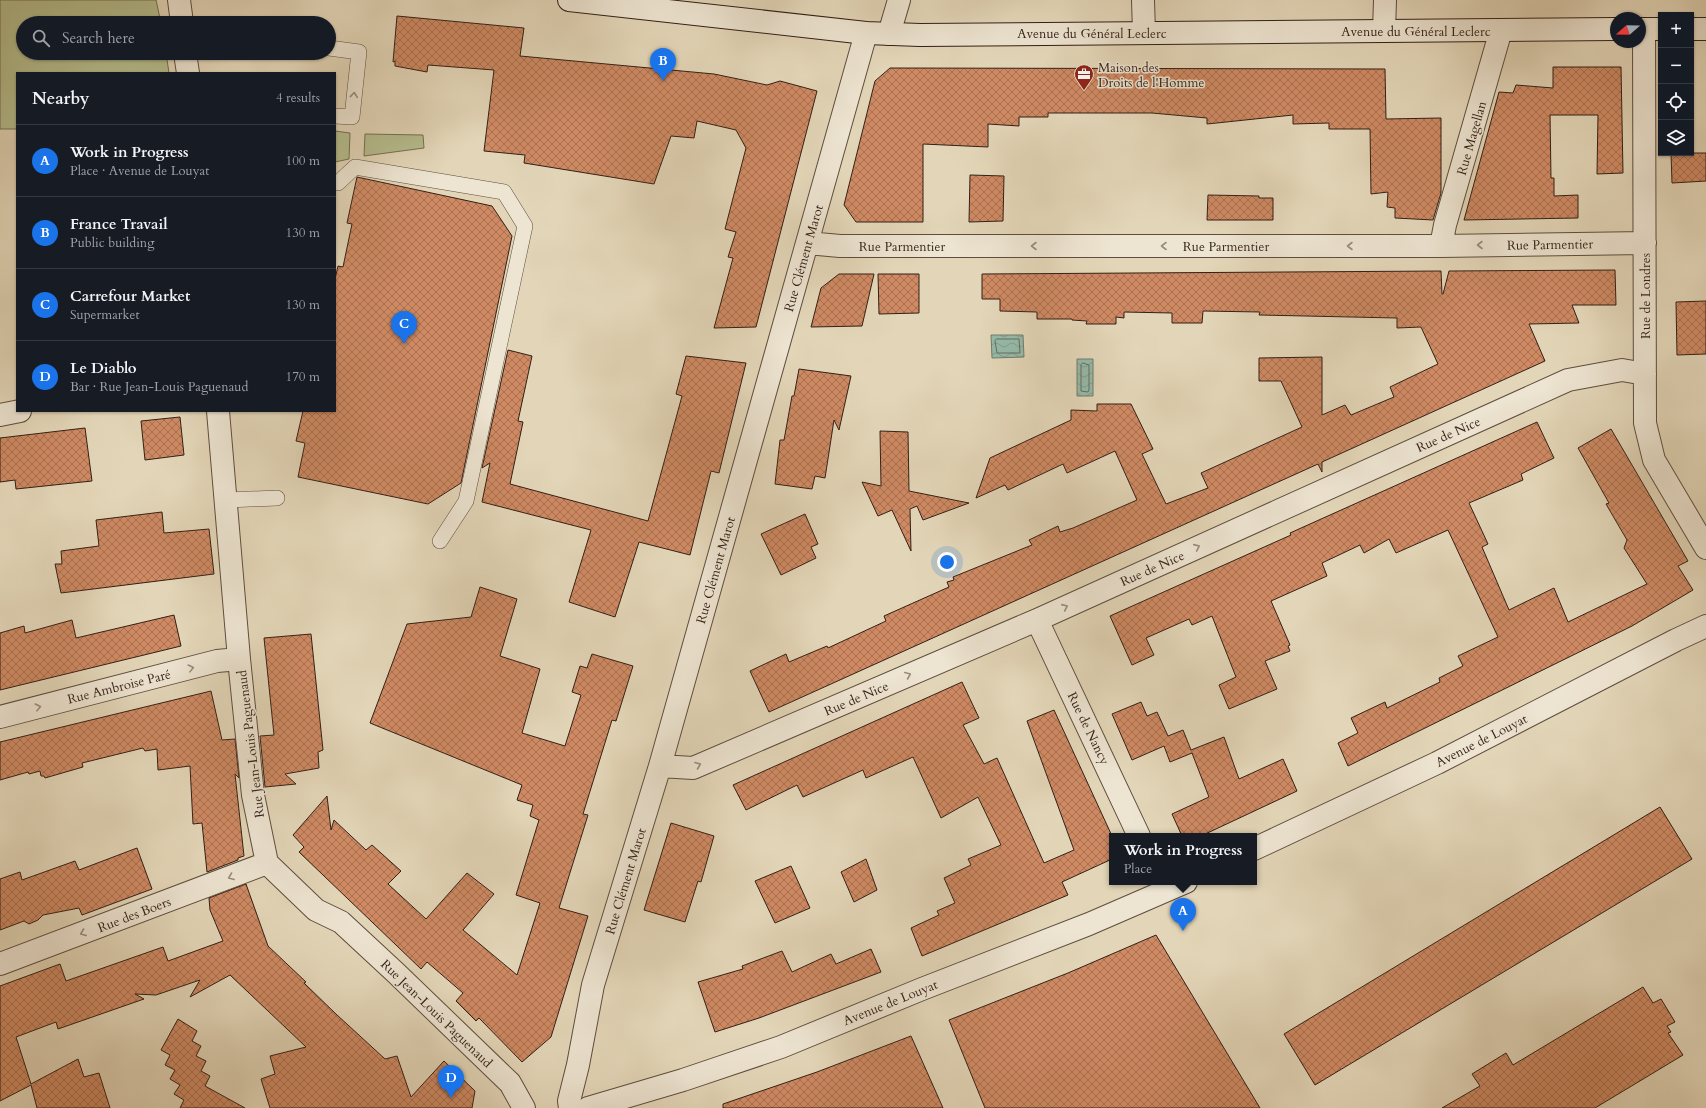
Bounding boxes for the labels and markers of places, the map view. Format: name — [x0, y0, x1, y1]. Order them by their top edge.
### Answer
pin: B — [650, 48, 676, 81]
place label: Maison des Droits de l'Homme — [1098, 59, 1204, 92]
office icon: Maison des Droits de l'Homme — [1073, 63, 1095, 91]
pin: C — [391, 311, 417, 344]
pin: A — [1170, 898, 1196, 931]
pin: D — [438, 1065, 464, 1098]

